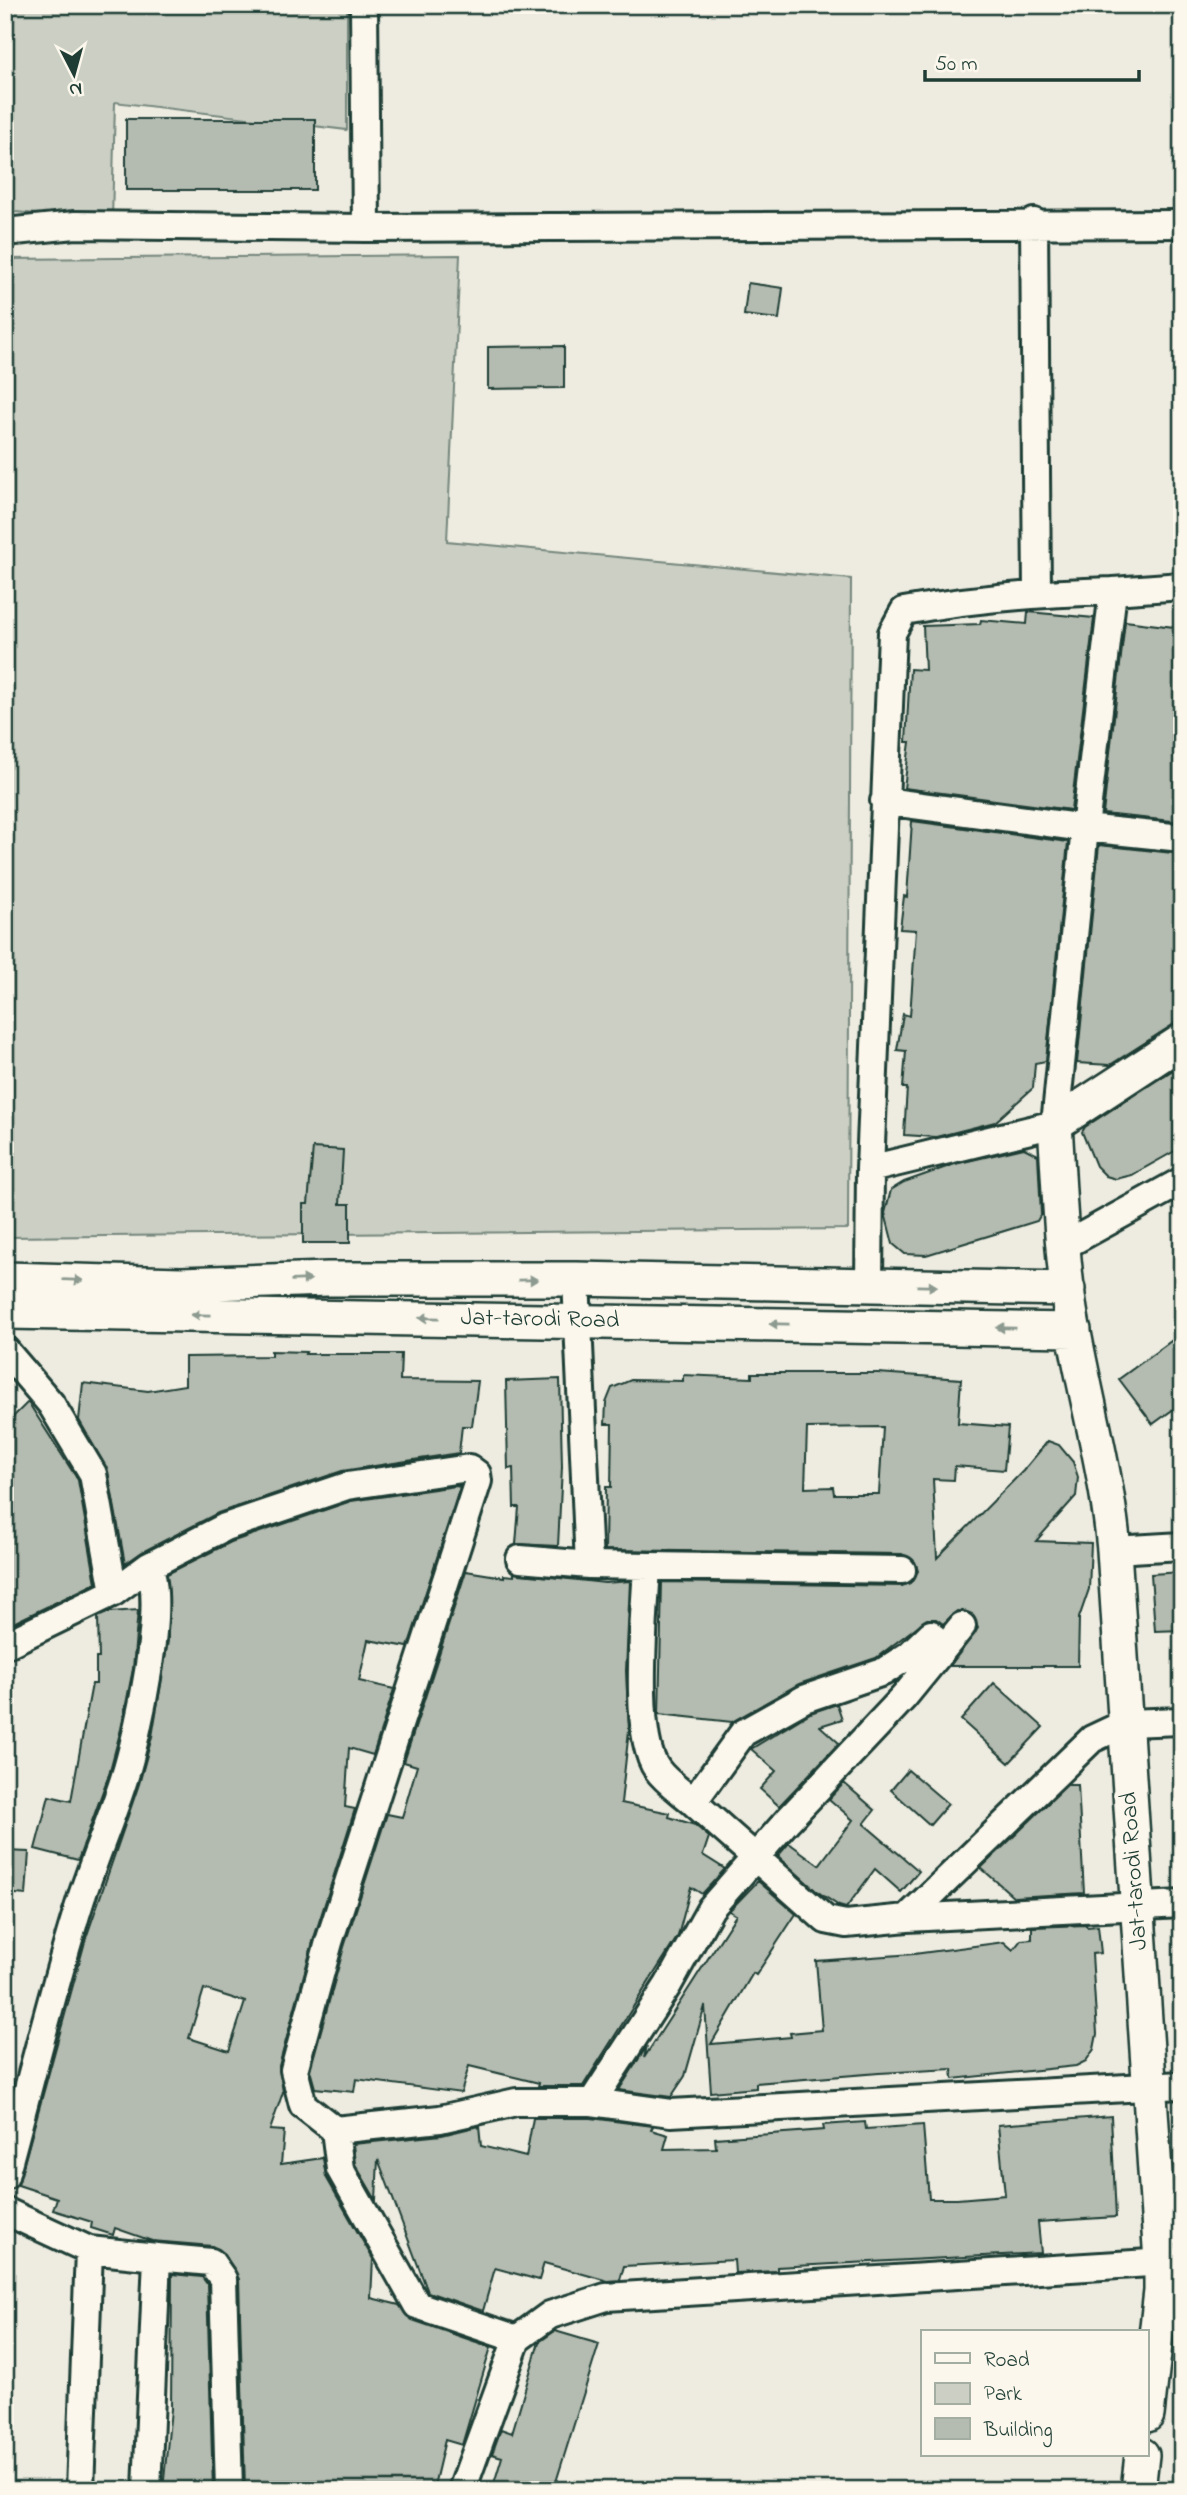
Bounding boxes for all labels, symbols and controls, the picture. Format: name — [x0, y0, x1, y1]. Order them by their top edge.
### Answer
north arrow — [38, 38, 108, 108]
scale bar — [925, 38, 1138, 82]
text: 50 m — [935, 50, 978, 80]
text: N — [68, 74, 83, 103]
one-way arrow — [518, 1274, 540, 1286]
one-way arrow — [63, 1275, 85, 1286]
one-way arrow — [290, 1275, 312, 1286]
one-way arrow — [916, 1280, 938, 1292]
street label: Jat-tarodi Road — [460, 1301, 620, 1339]
one-way arrow — [190, 1309, 212, 1321]
one-way arrow — [417, 1312, 439, 1324]
one-way arrow — [767, 1318, 789, 1330]
one-way arrow — [995, 1323, 1017, 1334]
street label: Jat-tarodi Road — [1112, 1790, 1158, 1951]
legend — [921, 2330, 1148, 2456]
text: Road — [984, 2346, 1030, 2376]
text: Park — [984, 2380, 1023, 2410]
text: Building — [983, 2416, 1053, 2448]

